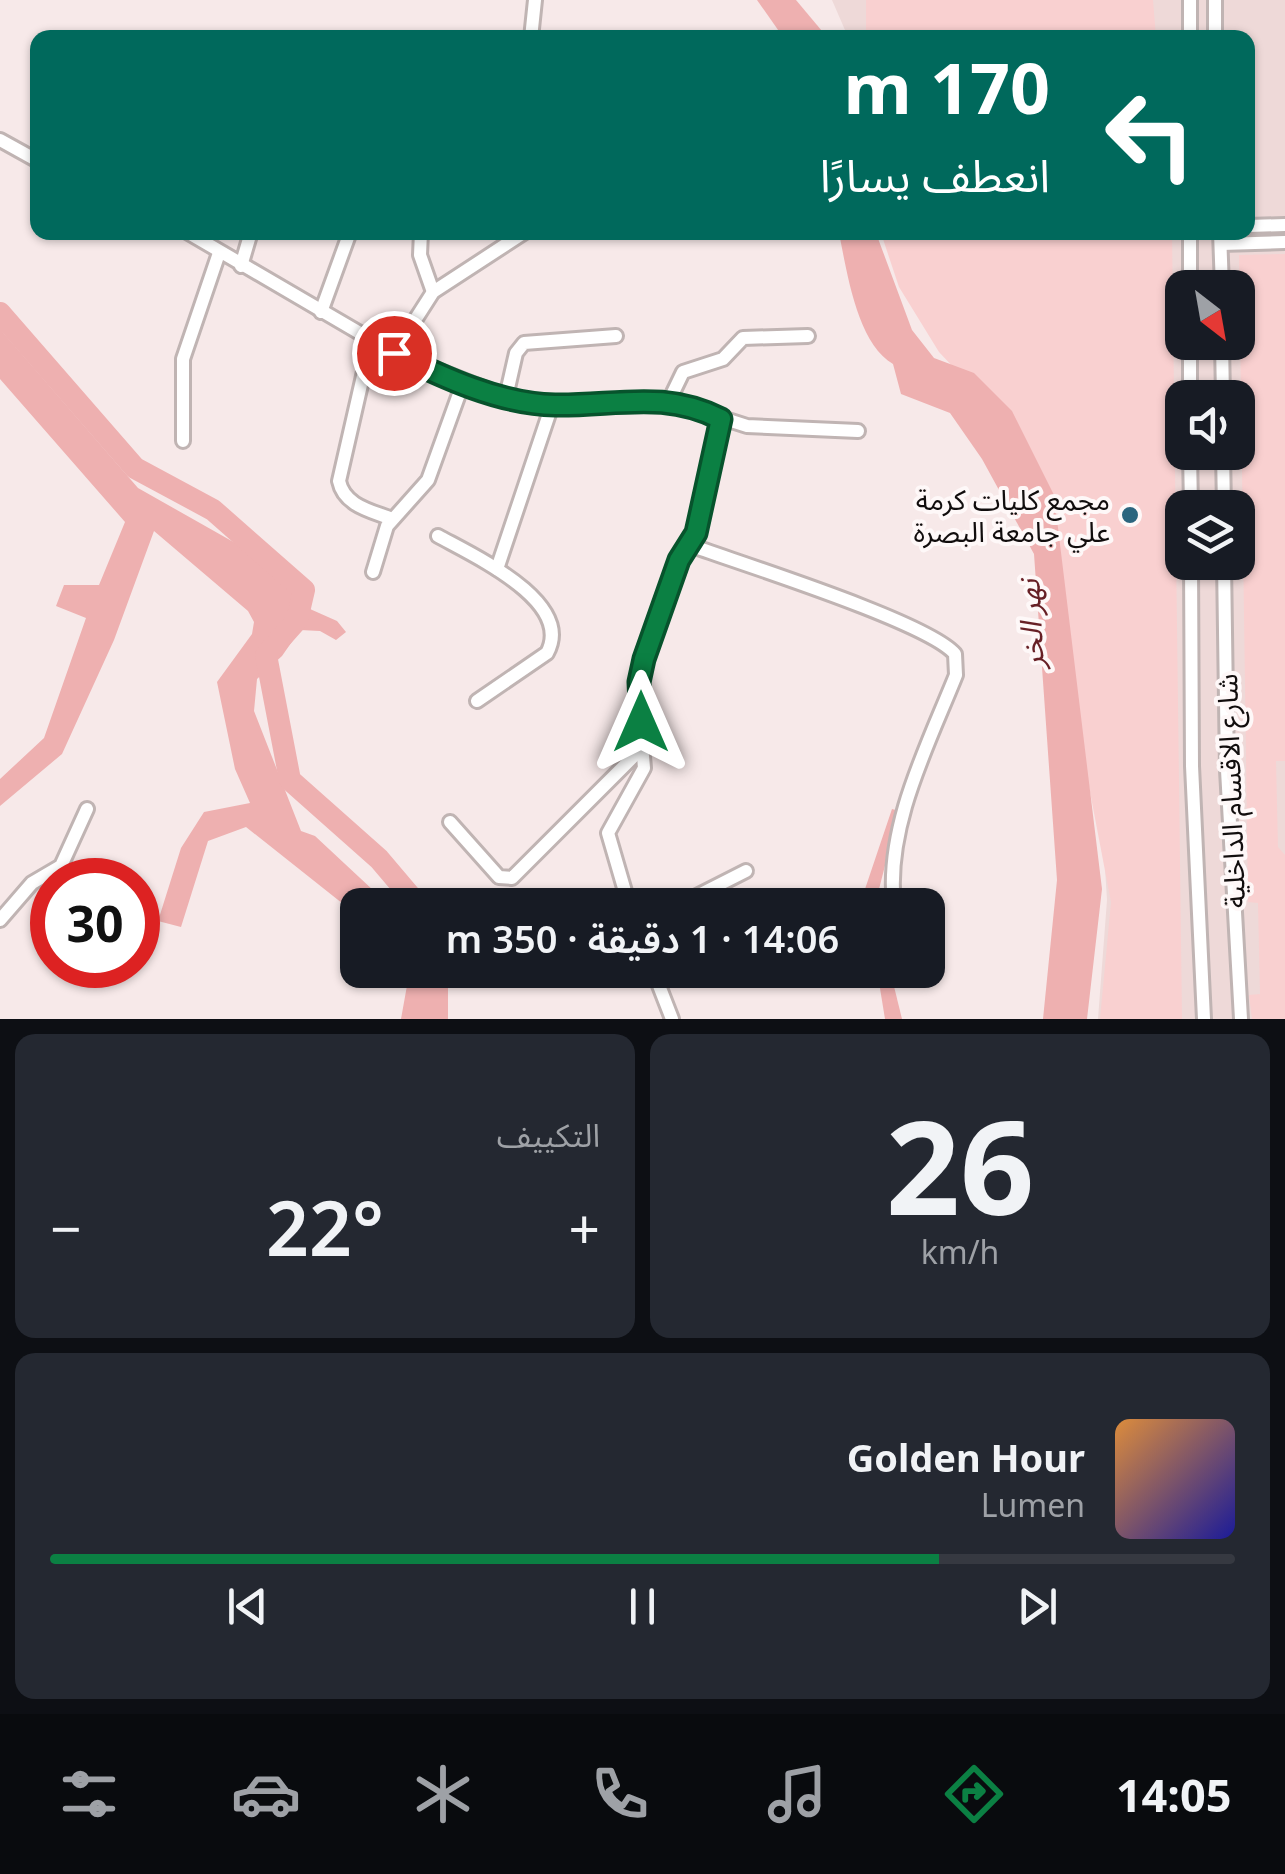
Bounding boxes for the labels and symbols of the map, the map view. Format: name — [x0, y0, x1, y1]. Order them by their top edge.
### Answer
north arrow — [1165, 270, 1255, 360]
pin — [352, 311, 437, 396]
place label: مجمع كليات كرمة علي جامعة البصرة — [913, 480, 1110, 553]
marker: مجمع كليات كرمة علي جامعة البصرة — [1119, 504, 1141, 526]
water label: نهر الخر — [1007, 576, 1053, 671]
position arrow — [589, 670, 693, 774]
street label: شارع الاقسام الداخلية — [1207, 673, 1256, 909]
speed limit sign: 30 — [30, 858, 160, 988]

